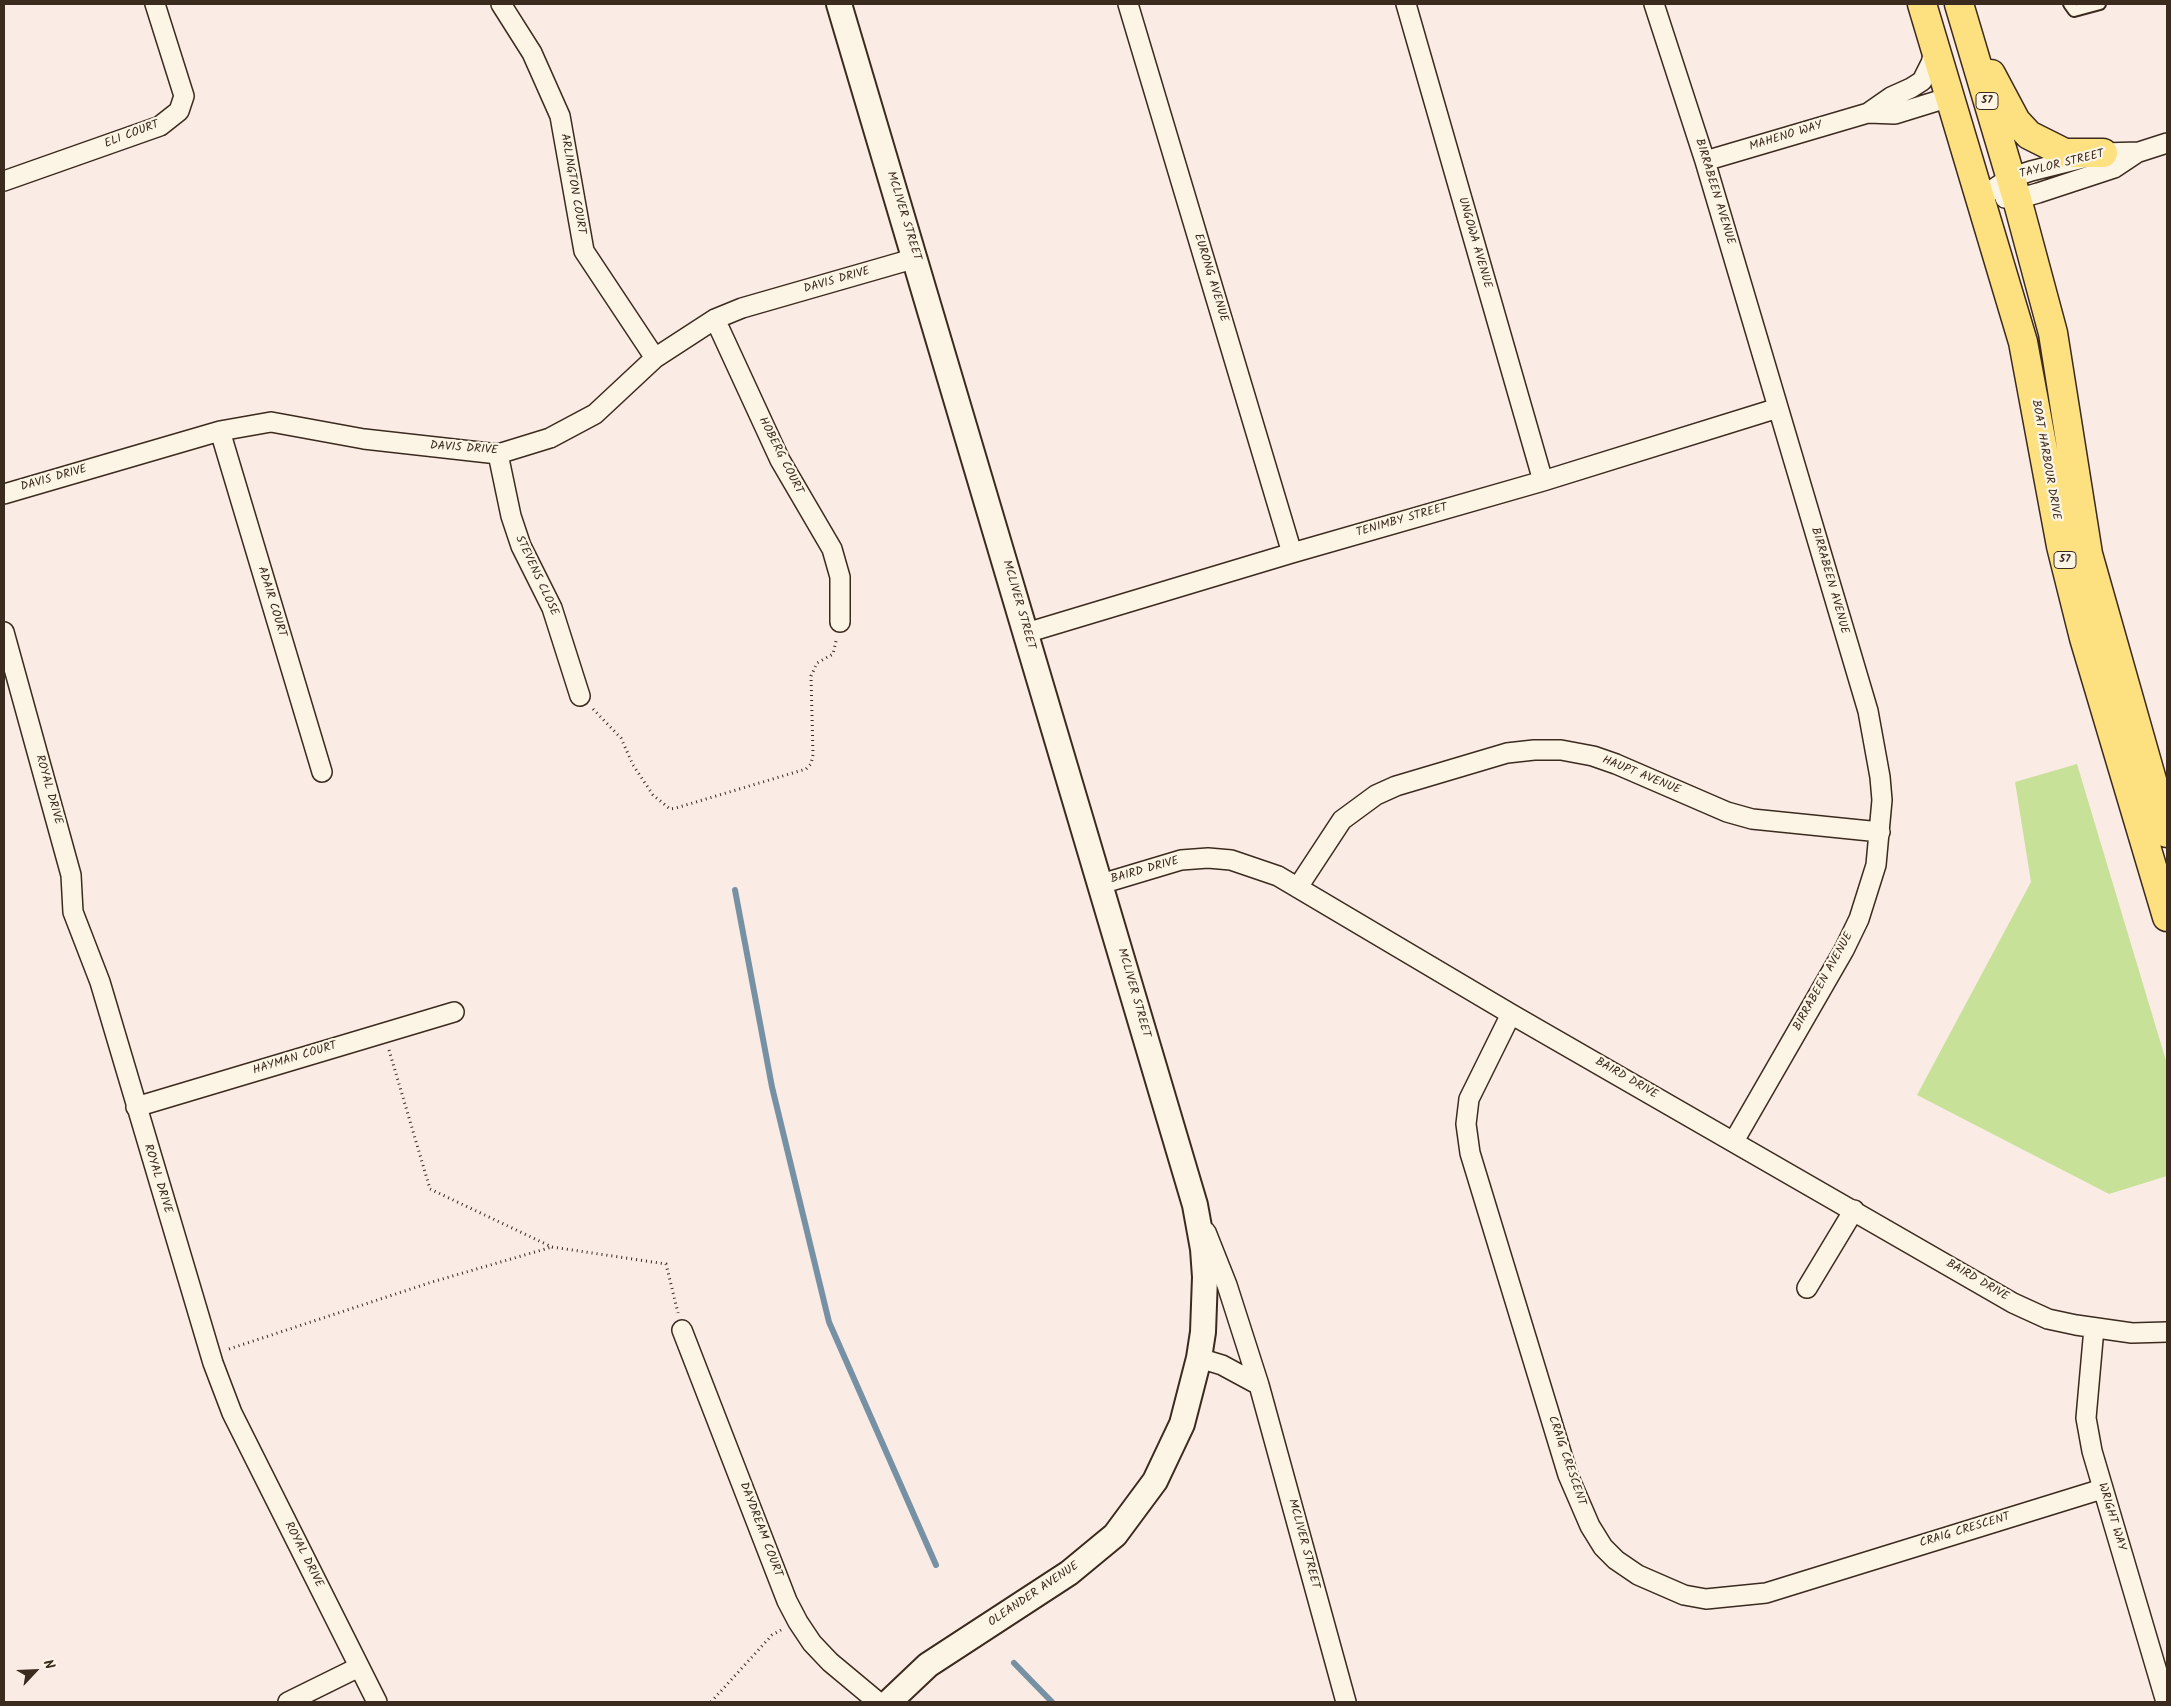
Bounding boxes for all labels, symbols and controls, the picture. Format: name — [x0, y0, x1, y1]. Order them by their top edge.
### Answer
road number: 57 — [1976, 92, 1998, 110]
street label: ELI COURT — [103, 118, 161, 152]
street label: MAHENO WAY — [1748, 119, 1824, 155]
street label: ARLINGTON COURT — [556, 133, 588, 235]
street label: BIRRABEEN AVENUE — [1691, 137, 1737, 247]
street label: TAYLOR STREET — [2018, 148, 2106, 182]
street label: MCLIVER STREET — [883, 170, 923, 262]
street label: UNGOWA AVENUE — [1454, 196, 1494, 290]
street label: EURONG AVENUE — [1190, 232, 1230, 324]
street label: DAVIS DRIVE — [802, 265, 872, 297]
street label: BOAT HARBOUR DRIVE — [2027, 399, 2063, 521]
street label: HOBERG COURT — [754, 415, 806, 497]
street label: DAVIS DRIVE — [429, 439, 499, 459]
street label: DAVIS DRIVE — [19, 463, 89, 495]
street label: TENIMBY STREET — [1355, 501, 1449, 541]
street label: BIRRABEEN AVENUE — [1807, 526, 1851, 636]
street label: STEVENS CLOSE — [511, 534, 561, 618]
road number: 57 — [2054, 552, 2076, 568]
street label: MCLIVER STREET — [998, 559, 1038, 651]
street label: ADAIR COURT — [253, 565, 289, 639]
street label: ROYAL DRIVE — [31, 754, 65, 826]
street label: HAUPT AVENUE — [1600, 754, 1682, 798]
street label: BAIRD DRIVE — [1109, 854, 1181, 888]
street label: BIRRABEEN AVENUE — [1791, 930, 1857, 1034]
street label: MCLIVER STREET — [1113, 947, 1153, 1039]
street label: HAYMAN COURT — [251, 1039, 339, 1079]
street label: BAIRD DRIVE — [1592, 1055, 1660, 1103]
street label: ROYAL DRIVE — [140, 1143, 174, 1215]
street label: BAIRD DRIVE — [1943, 1257, 2011, 1305]
street label: CRAIG CRESCENT — [1544, 1414, 1588, 1508]
street label: DAYDREAM COURT — [735, 1481, 785, 1579]
street label: WRIGHT WAY — [2094, 1481, 2128, 1553]
street label: MCLIVER STREET — [1284, 1498, 1322, 1590]
street label: CRAIG CRESCENT — [1918, 1510, 2012, 1552]
street label: ROYAL DRIVE — [280, 1520, 326, 1590]
street label: OLEANDER AVENUE — [986, 1559, 1082, 1631]
north arrow — [10, 1646, 60, 1696]
text: N — [37, 1656, 60, 1673]

